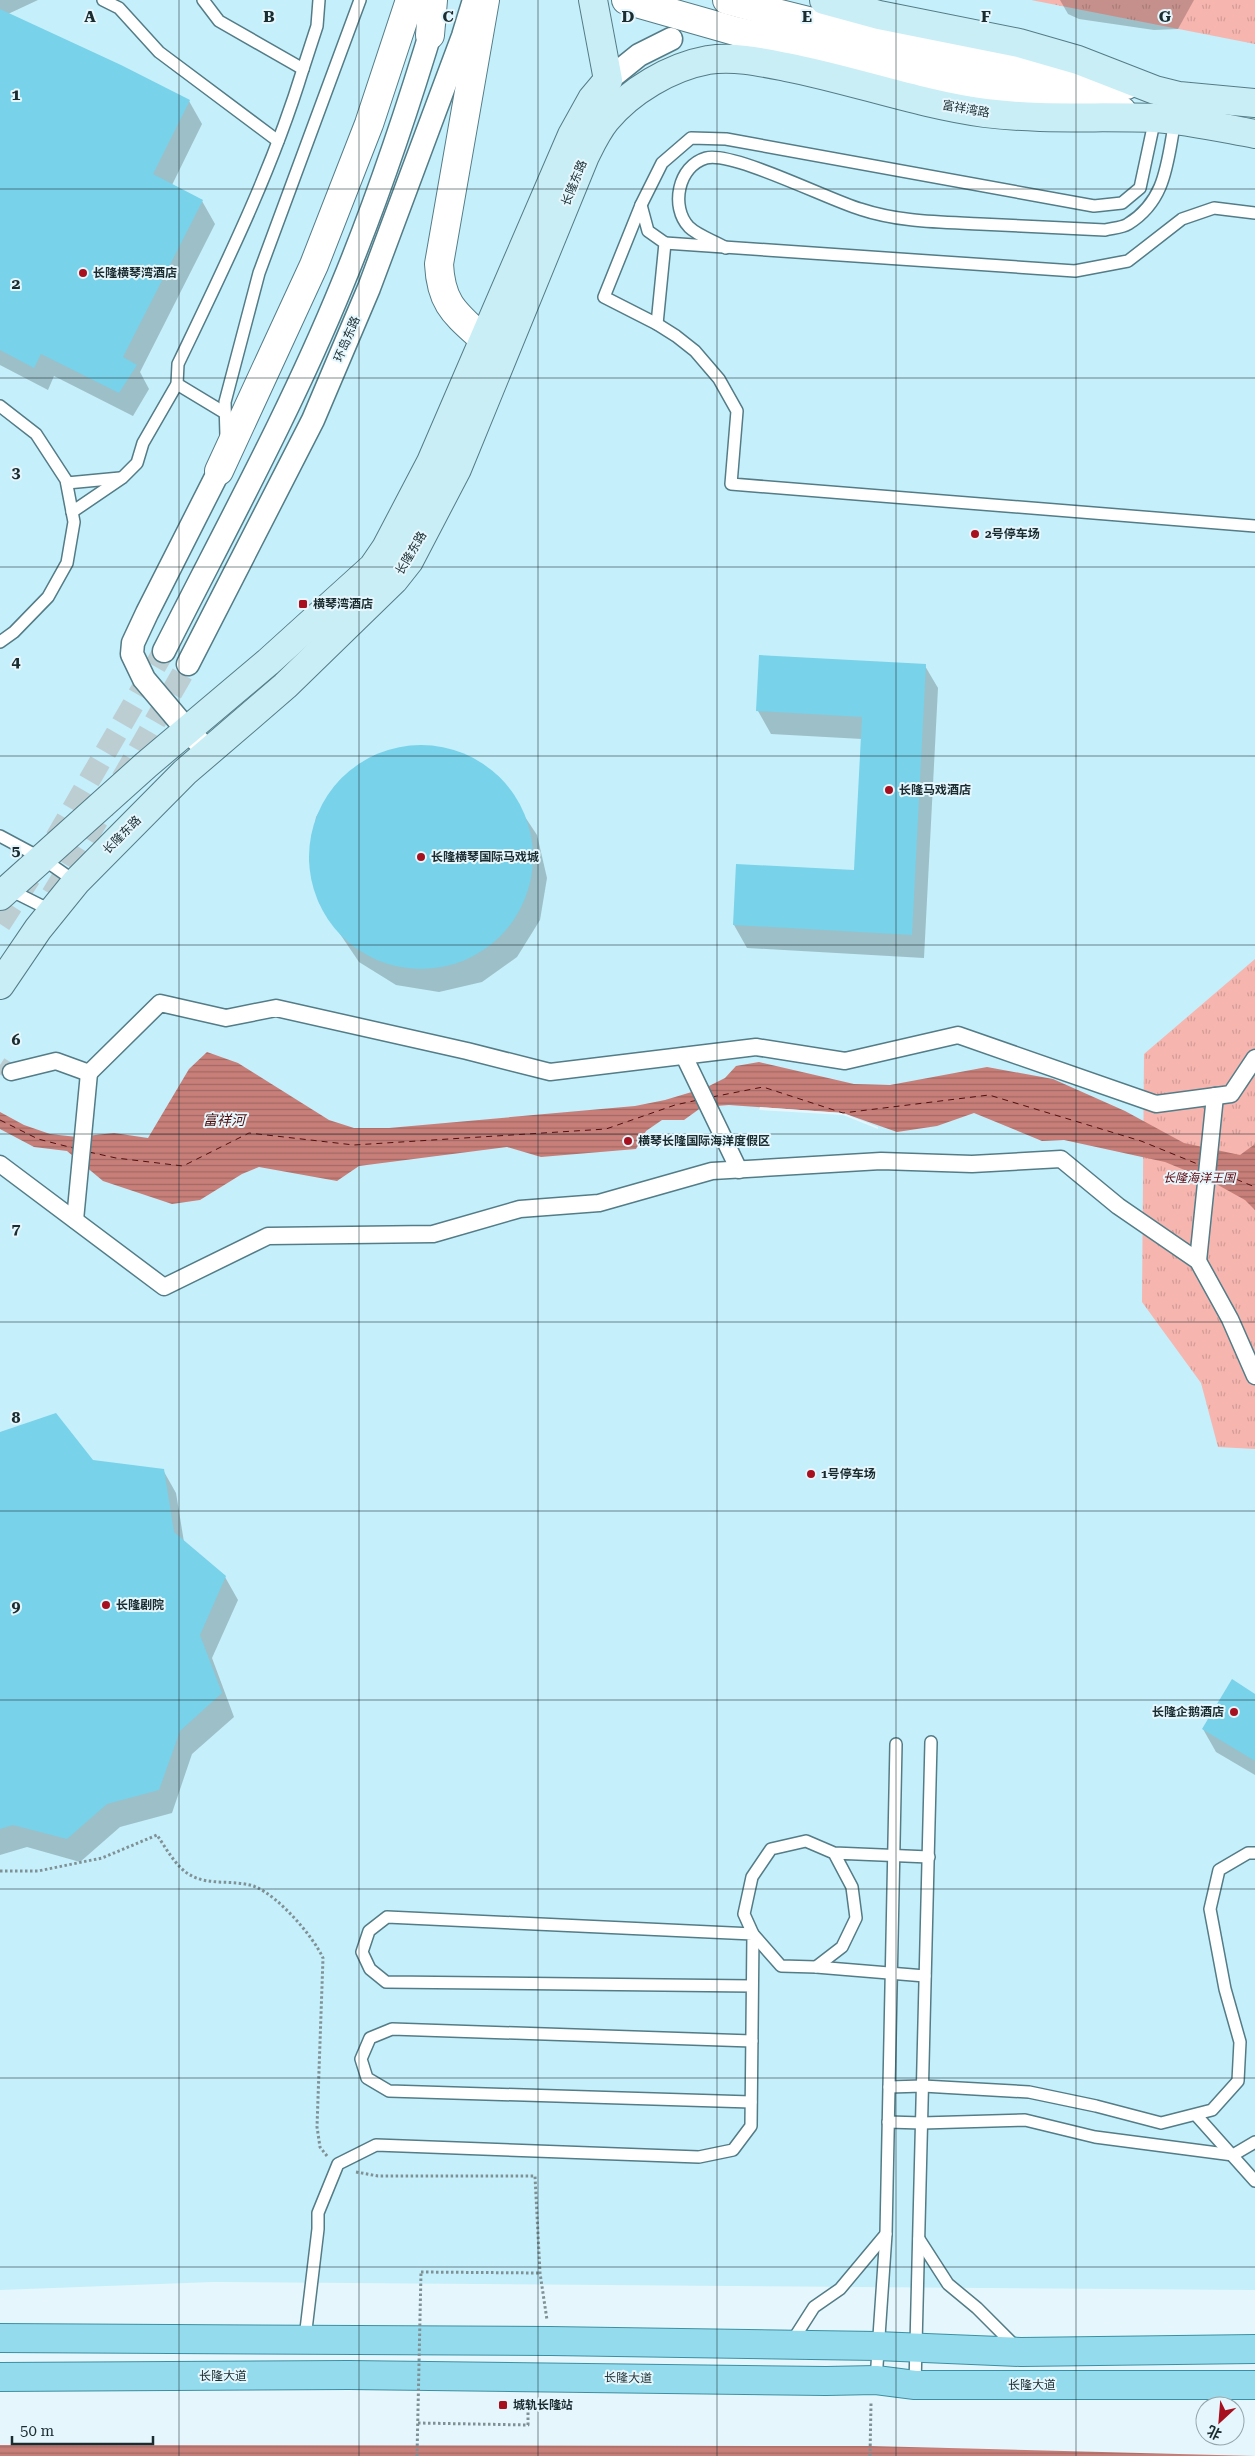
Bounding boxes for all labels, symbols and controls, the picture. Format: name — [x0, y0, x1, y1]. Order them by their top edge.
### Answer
text: A — [84, 7, 96, 26]
text: B — [263, 7, 275, 26]
text: C — [442, 7, 454, 26]
text: D — [622, 7, 635, 26]
text: E — [802, 7, 812, 26]
text: F — [981, 7, 991, 26]
text: G — [1159, 7, 1172, 26]
text: 1 — [12, 85, 21, 104]
street label: 富祥湾路 — [941, 98, 991, 120]
street label: 长隆东路 — [559, 158, 589, 208]
place label: 长隆横琴湾酒店 — [93, 266, 177, 280]
marker: 长隆横琴湾酒店 — [77, 267, 89, 279]
text: 2 — [12, 274, 21, 293]
street label: 环岛东路 — [331, 314, 363, 364]
text: 3 — [12, 463, 21, 482]
place label: 2号停车场 — [985, 527, 1040, 541]
marker: 2号停车场 — [969, 528, 981, 540]
street label: 长隆东路 — [393, 529, 429, 577]
place label: 横琴湾酒店 — [313, 597, 373, 611]
marker: 横琴湾酒店 — [297, 598, 309, 610]
text: 4 — [12, 652, 21, 671]
place label: 长隆马戏酒店 — [899, 783, 971, 797]
marker: 长隆马戏酒店 — [883, 784, 895, 796]
street label: 长隆东路 — [100, 813, 144, 857]
text: 5 — [12, 841, 21, 860]
place label: 长隆横琴国际马戏城 — [431, 850, 539, 864]
marker: 长隆横琴国际马戏城 — [415, 851, 427, 863]
text: 6 — [12, 1030, 21, 1049]
water label: 富祥河 — [203, 1112, 248, 1128]
place label: 横琴长隆国际海洋度假区 — [638, 1134, 770, 1148]
marker: 横琴长隆国际海洋度假区 — [622, 1135, 634, 1147]
park label: 长隆海洋王国 — [1163, 1171, 1237, 1185]
text: 7 — [12, 1219, 21, 1238]
text: 8 — [12, 1408, 21, 1427]
place label: 1号停车场 — [821, 1467, 876, 1481]
marker: 1号停车场 — [805, 1468, 817, 1480]
text: 9 — [12, 1597, 21, 1616]
place label: 长隆剧院 — [116, 1598, 164, 1612]
marker: 长隆剧院 — [100, 1599, 112, 1611]
place label: 长隆企鹅酒店 — [1152, 1705, 1224, 1719]
marker: 长隆企鹅酒店 — [1228, 1706, 1240, 1718]
street label: 长隆大道 — [199, 2369, 247, 2383]
street label: 长隆大道 — [604, 2371, 652, 2385]
street label: 长隆大道 — [1008, 2378, 1056, 2392]
north arrow — [1195, 2396, 1245, 2446]
place label: 城轨长隆站 — [513, 2398, 573, 2412]
marker: 城轨长隆站 — [497, 2399, 509, 2411]
scale bar — [12, 2414, 154, 2446]
text: 50 m — [20, 2422, 55, 2440]
text: 北 — [1205, 2422, 1224, 2443]

